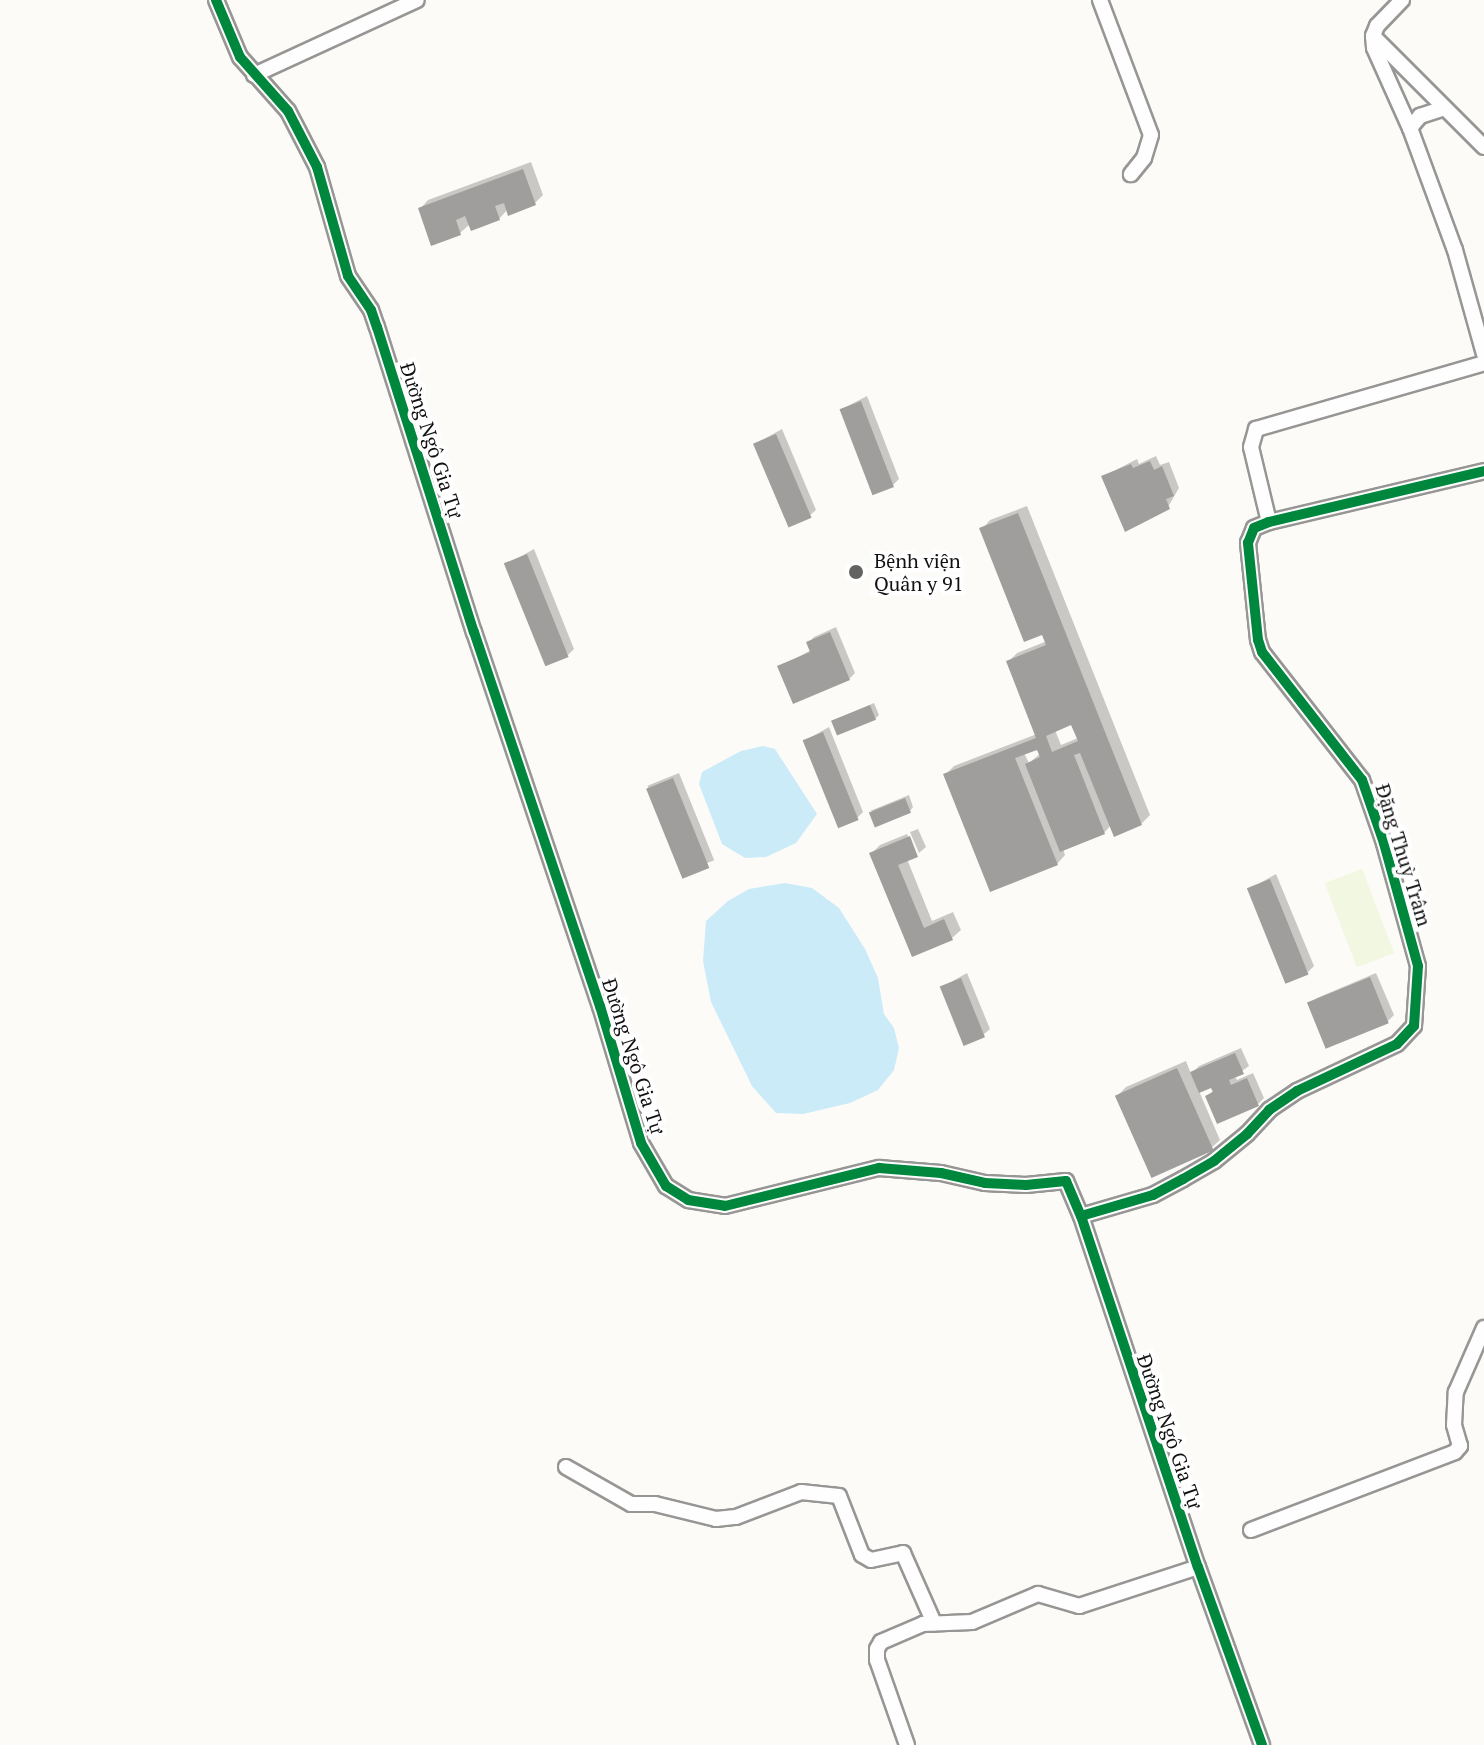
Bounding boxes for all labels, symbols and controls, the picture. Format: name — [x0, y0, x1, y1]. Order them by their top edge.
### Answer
street label: Đường Ngô Gia Tự — [396, 359, 468, 521]
place label: Bệnh viện Quân y 91 — [874, 548, 963, 595]
marker: Bệnh viện Quân y 91 — [845, 561, 867, 583]
street label: Đặng Thuỳ Trâm — [1371, 781, 1437, 929]
street label: Đường Ngô Gia Tự — [598, 975, 670, 1137]
street label: Đường Ngô Gia Tự — [1132, 1351, 1208, 1511]

